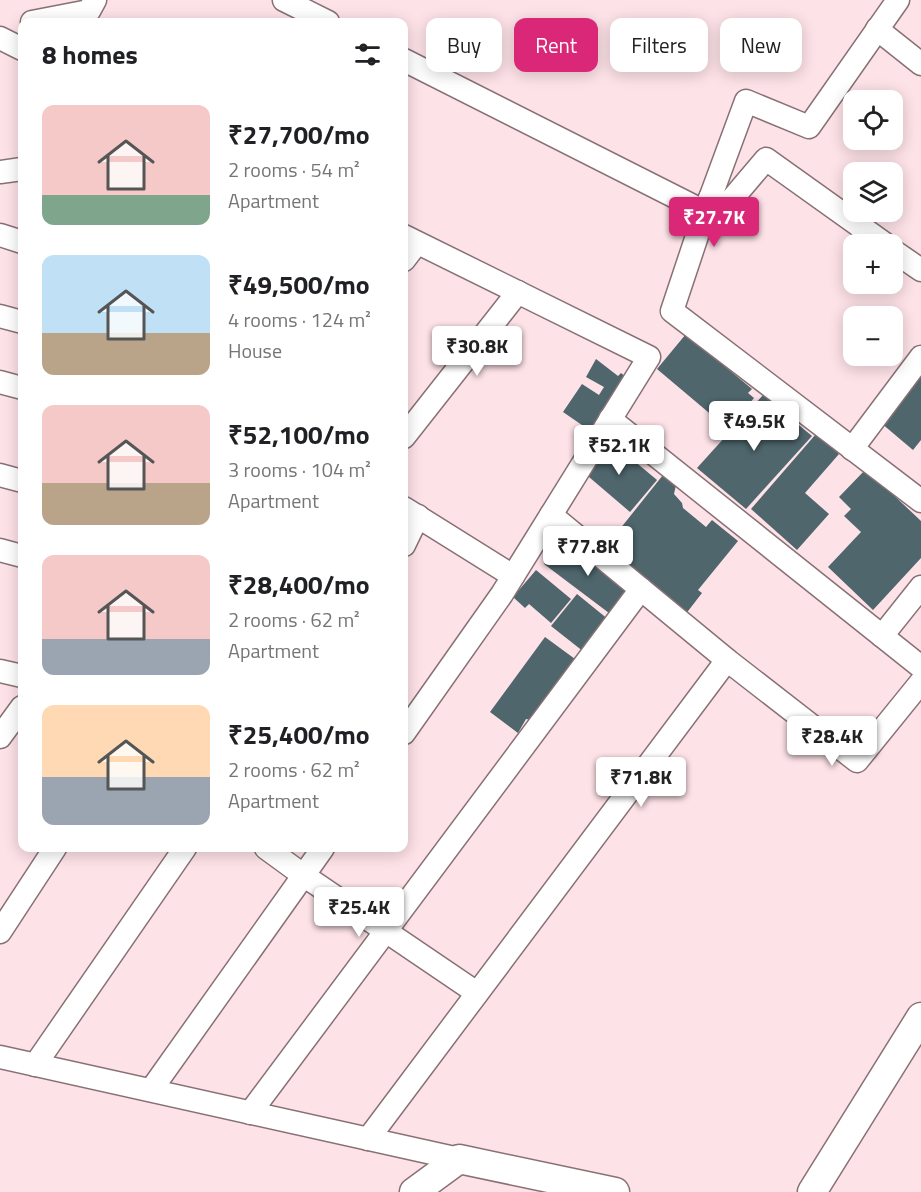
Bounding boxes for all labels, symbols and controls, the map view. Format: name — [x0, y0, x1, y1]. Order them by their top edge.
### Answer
chip: Buy — [426, 18, 502, 72]
chip: Rent — [514, 18, 598, 72]
chip: Filters — [610, 18, 708, 72]
chip: New — [720, 18, 802, 72]
text: 8 homes — [42, 35, 138, 74]
icon: filters — [351, 38, 384, 71]
map controls — [843, 90, 903, 366]
button: locate — [843, 90, 903, 150]
text: ₹27,700/mo — [228, 115, 370, 154]
icon: home — [90, 129, 162, 201]
text: 2 rooms · 54 m² — [228, 154, 360, 185]
button: layers — [843, 162, 903, 222]
text: Apartment — [228, 185, 319, 216]
pin: ₹27.7K — [665, 197, 763, 248]
text: ₹27.7K — [683, 201, 745, 232]
button: + — [843, 234, 903, 294]
text: ₹49,500/mo — [228, 265, 370, 304]
icon: home — [90, 279, 162, 351]
text: 4 rooms · 124 m² — [228, 304, 371, 335]
button: − — [843, 306, 903, 366]
pin: ₹30.8K — [428, 326, 526, 377]
text: ₹30.8K — [446, 330, 508, 361]
text: House — [228, 335, 282, 366]
pin: ₹49.5K — [705, 401, 803, 452]
text: ₹49.5K — [723, 405, 785, 436]
text: ₹52,100/mo — [228, 415, 370, 454]
pin: ₹52.1K — [570, 425, 668, 476]
icon: home — [90, 429, 162, 501]
text: ₹52.1K — [588, 429, 650, 460]
text: 3 rooms · 104 m² — [228, 454, 371, 485]
text: Apartment — [228, 485, 319, 516]
pin: ₹77.8K — [539, 526, 637, 577]
text: ₹77.8K — [557, 530, 619, 561]
text: ₹28,400/mo — [228, 565, 370, 604]
icon: home — [90, 579, 162, 651]
text: 2 rooms · 62 m² — [228, 604, 360, 635]
text: Apartment — [228, 635, 319, 666]
text: ₹25,400/mo — [228, 715, 370, 754]
pin: ₹28.4K — [783, 716, 881, 767]
text: ₹28.4K — [801, 720, 863, 751]
icon: home — [90, 729, 162, 801]
text: 2 rooms · 62 m² — [228, 754, 360, 785]
pin: ₹71.8K — [592, 757, 690, 808]
text: ₹71.8K — [610, 761, 672, 792]
text: Apartment — [228, 785, 319, 816]
pin: ₹25.4K — [310, 887, 408, 938]
text: ₹25.4K — [328, 891, 390, 922]

